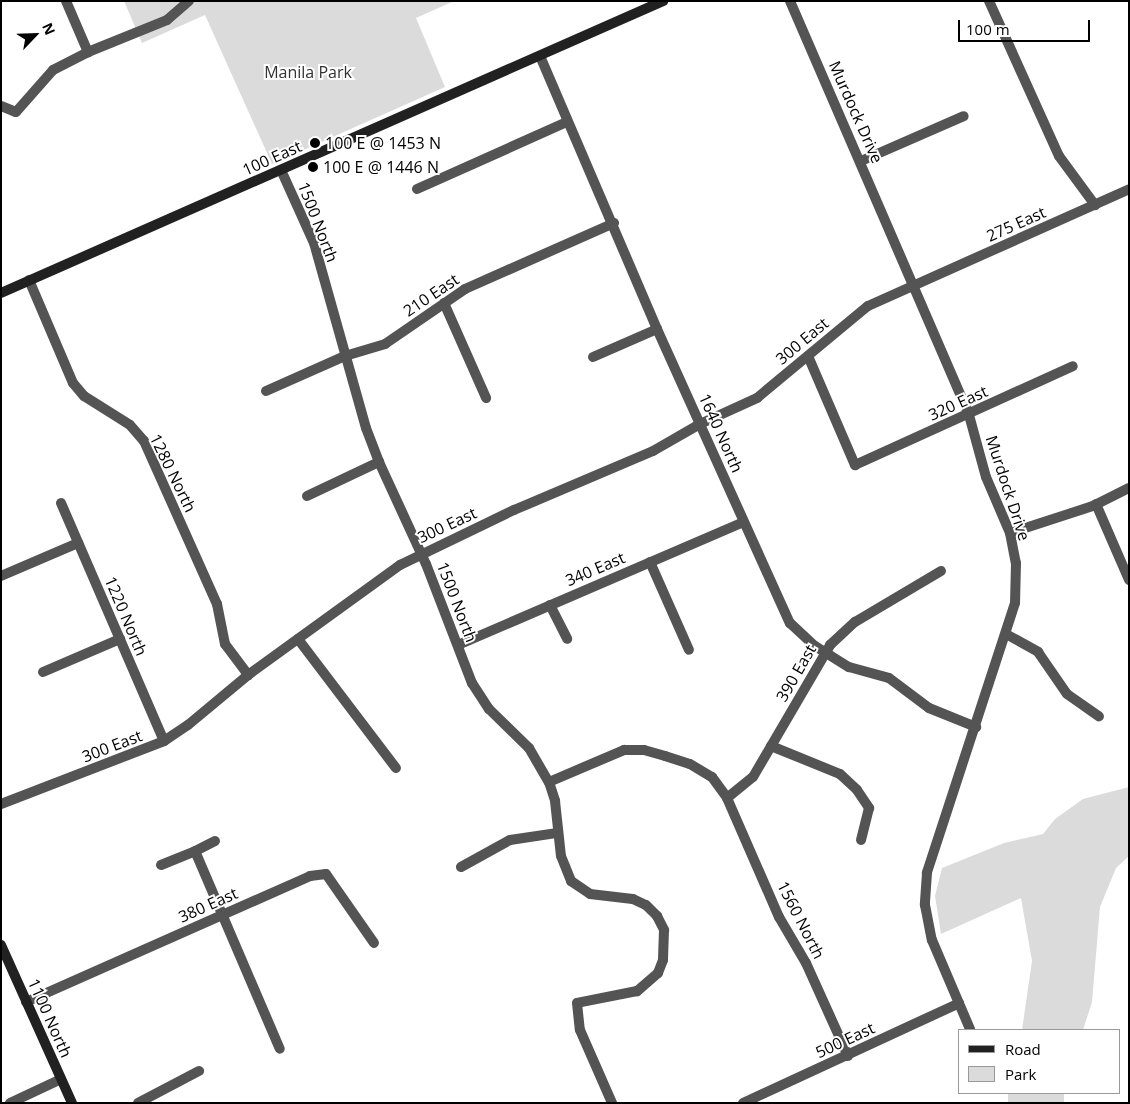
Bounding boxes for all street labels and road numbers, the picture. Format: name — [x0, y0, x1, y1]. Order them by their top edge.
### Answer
street label: Murdock Drive — [825, 58, 887, 166]
street label: 100 East — [239, 136, 305, 180]
street label: 1500 North — [294, 179, 342, 265]
street label: 275 East — [983, 202, 1049, 246]
street label: 210 East — [400, 270, 462, 320]
street label: 300 East — [772, 313, 832, 369]
street label: 320 East — [925, 381, 991, 425]
street label: 1640 North — [695, 391, 747, 475]
street label: 1280 North — [146, 431, 200, 515]
street label: Murdock Drive — [982, 433, 1034, 543]
street label: 300 East — [415, 503, 479, 547]
street label: 340 East — [562, 548, 628, 590]
street label: 1500 North — [433, 559, 481, 645]
street label: 1220 North — [101, 573, 151, 659]
street label: 390 East — [772, 641, 820, 705]
street label: 300 East — [79, 726, 145, 766]
street label: 1560 North — [773, 878, 829, 962]
street label: 380 East — [175, 883, 241, 927]
street label: 1100 North — [24, 976, 76, 1060]
street label: 500 East — [813, 1018, 877, 1062]

